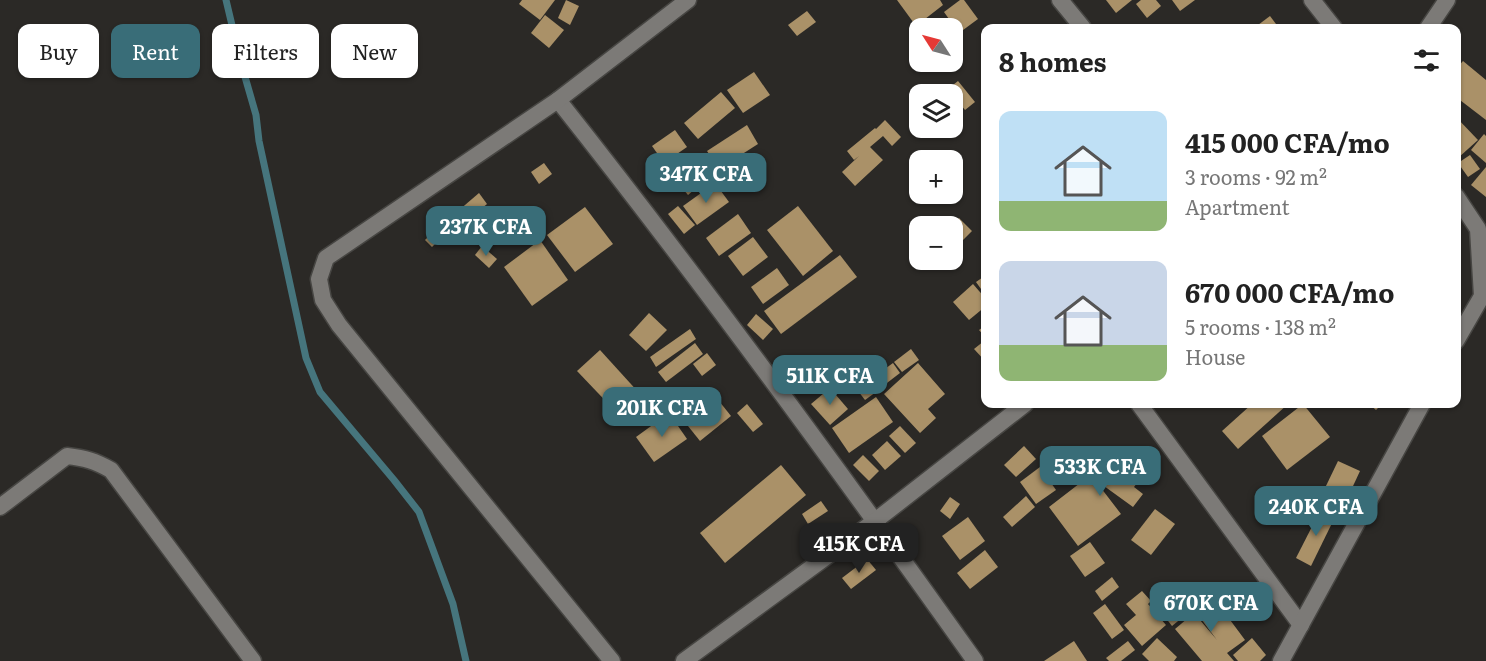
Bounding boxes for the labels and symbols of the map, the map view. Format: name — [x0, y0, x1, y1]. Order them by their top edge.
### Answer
north arrow — [909, 18, 963, 72]
pin: 347K CFA — [644, 153, 768, 204]
pin: 237K CFA — [424, 206, 548, 257]
pin: 511K CFA — [768, 355, 892, 406]
pin: 201K CFA — [600, 387, 724, 438]
pin: 533K CFA — [1038, 446, 1162, 497]
pin: 240K CFA — [1254, 486, 1378, 537]
pin: 415K CFA — [797, 523, 921, 574]
pin: 670K CFA — [1149, 582, 1273, 633]

